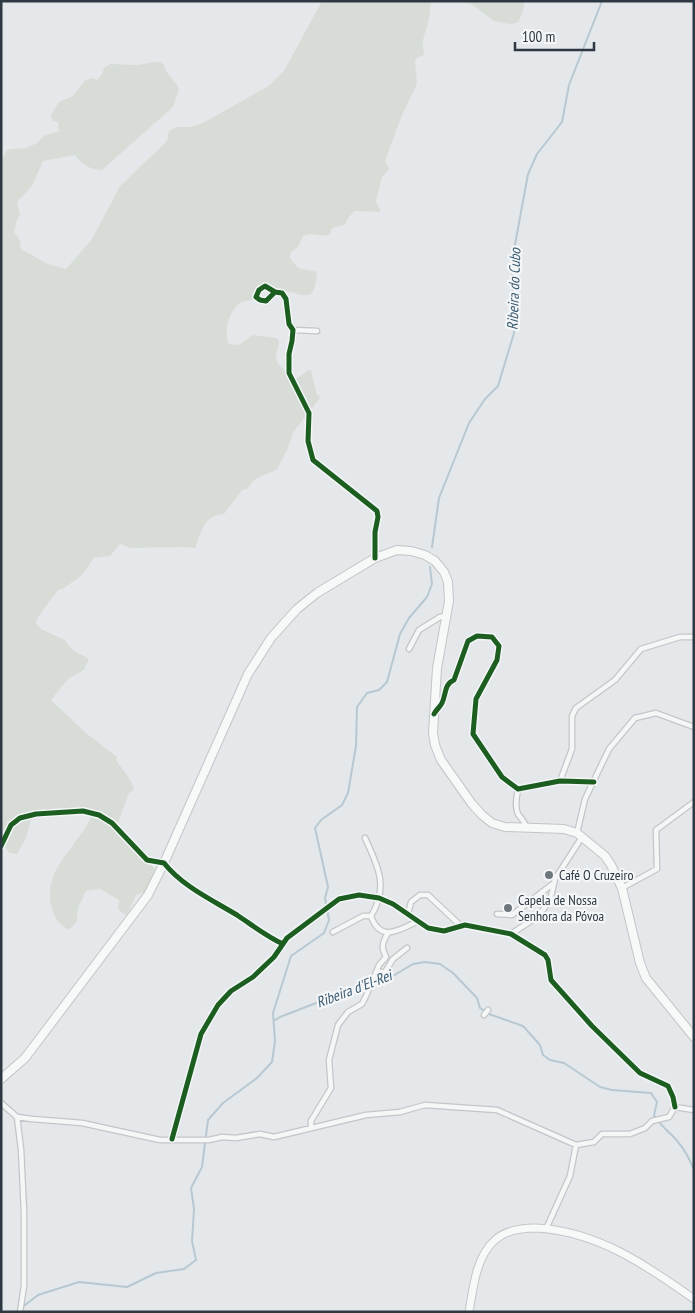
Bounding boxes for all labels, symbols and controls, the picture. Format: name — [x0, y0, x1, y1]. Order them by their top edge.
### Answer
scale bar — [515, 20, 594, 52]
text: 100 m — [522, 27, 555, 46]
water label: Ribeira do Cubo — [503, 246, 524, 330]
place label: Café O Cruzeiro — [559, 866, 633, 884]
marker: Café O Cruzeiro — [543, 869, 555, 881]
place label: Capela de Nossa Senhora da Póvoa — [518, 891, 604, 925]
marker: Capela de Nossa Senhora da Póvoa — [502, 902, 514, 914]
water label: Ribeira d'El-Rei — [313, 965, 396, 1012]

